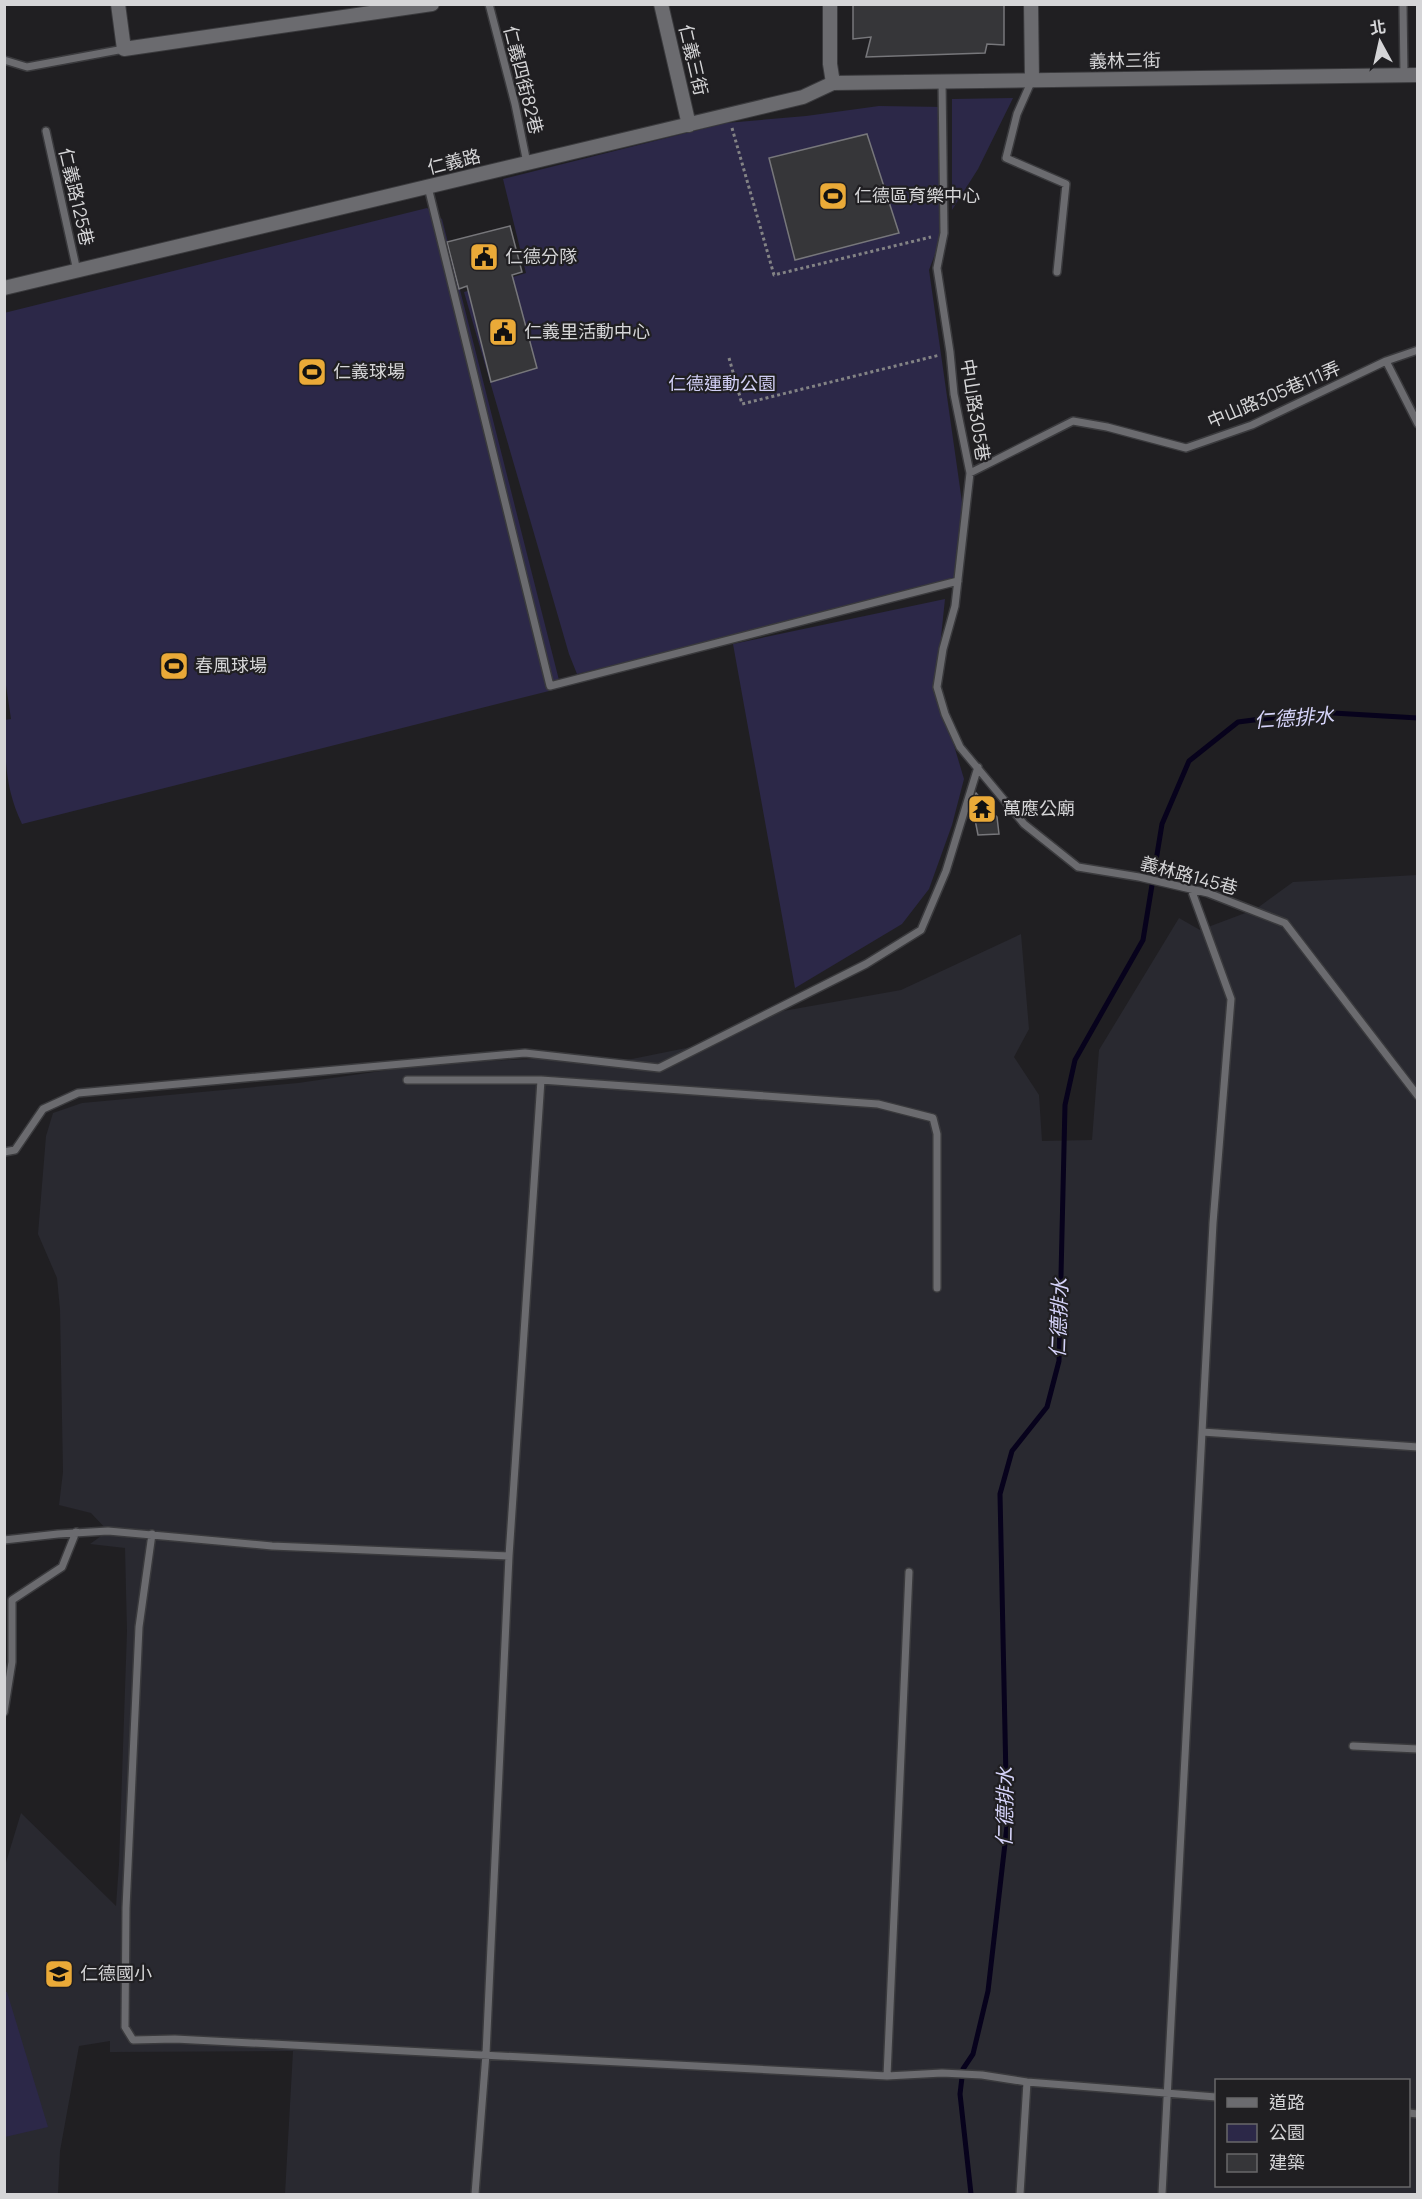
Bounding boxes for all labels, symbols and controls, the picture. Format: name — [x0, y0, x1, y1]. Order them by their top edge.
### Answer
north arrow — [1350, 12, 1410, 72]
text: 北 — [1368, 15, 1387, 39]
street label: 仁義三街 — [674, 22, 714, 98]
street label: 仁義四街82巷 — [499, 23, 549, 136]
street label: 義林三街 — [1089, 47, 1161, 73]
street label: 仁義路 — [425, 143, 483, 179]
street label: 仁義路125巷 — [54, 146, 100, 248]
sports icon: 仁德區育樂中心 — [817, 180, 849, 212]
place label: 仁德區育樂中心 — [854, 183, 980, 207]
public building icon: 仁德分隊 — [468, 241, 500, 273]
place label: 仁德分隊 — [505, 244, 577, 268]
public building icon: 仁義里活動中心 — [487, 316, 519, 348]
place label: 仁義里活動中心 — [524, 319, 650, 343]
street label: 中山路305巷111弄 — [1203, 355, 1344, 433]
sports icon: 仁義球場 — [296, 356, 328, 388]
street label: 中山路305巷 — [956, 357, 996, 463]
place label: 仁義球場 — [333, 359, 405, 383]
park label: 仁德運動公園 — [668, 371, 776, 395]
sports icon: 春風球場 — [158, 650, 190, 682]
place label: 春風球場 — [195, 653, 267, 677]
water label: 仁德排水 — [1253, 701, 1336, 734]
temple icon: 萬應公廟 — [966, 793, 998, 825]
place label: 萬應公廟 — [1003, 796, 1075, 820]
street label: 義林路145巷 — [1138, 850, 1241, 900]
water label: 仁德排水 — [1044, 1277, 1073, 1358]
water label: 仁德排水 — [990, 1766, 1019, 1847]
school or university icon: 仁德國小 — [43, 1958, 75, 1990]
place label: 仁德國小 — [80, 1961, 152, 1985]
legend — [1215, 2079, 1410, 2187]
text: 道路 — [1269, 2090, 1305, 2114]
text: 公園 — [1269, 2120, 1305, 2144]
text: 建築 — [1269, 2150, 1305, 2174]

